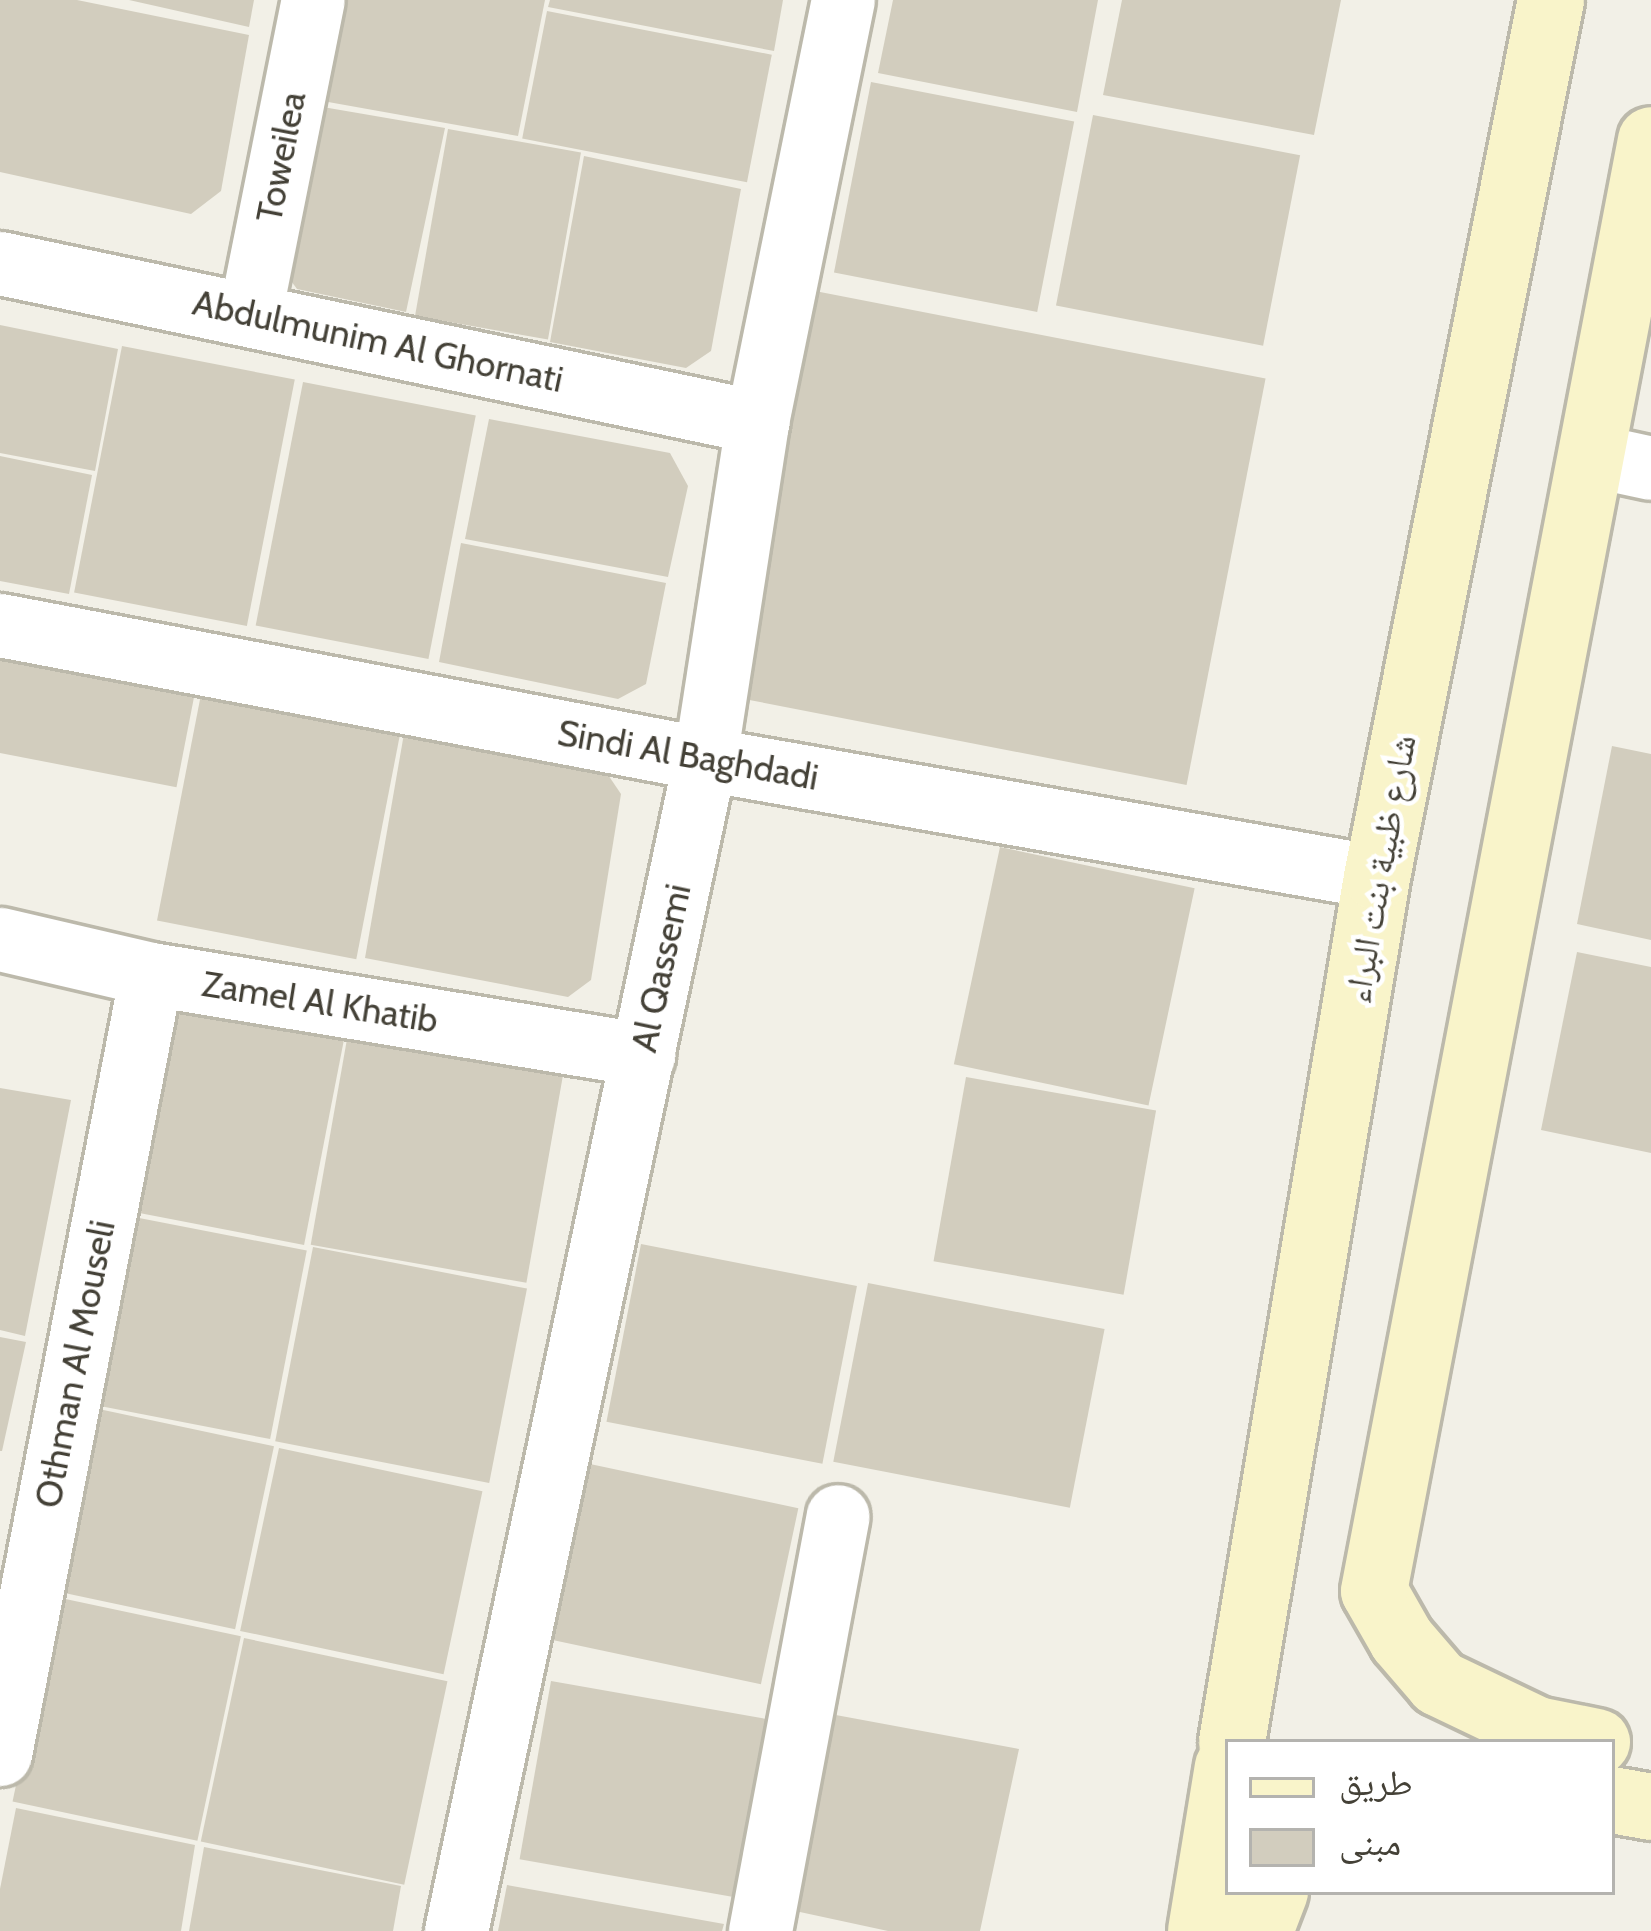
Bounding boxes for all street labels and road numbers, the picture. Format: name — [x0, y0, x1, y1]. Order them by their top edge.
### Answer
street label: Toweilea — [247, 88, 315, 226]
street label: Abdulmunim Al Ghornati — [189, 281, 567, 401]
street label: Sindi Al Baghdadi — [554, 711, 822, 799]
street label: شارع ظبية بنت البراء — [1335, 732, 1425, 1006]
street label: Al Qassemi — [622, 880, 700, 1056]
street label: Zamel Al Khatib — [199, 962, 441, 1042]
street label: Othman Al Mouseli — [26, 1217, 124, 1511]

